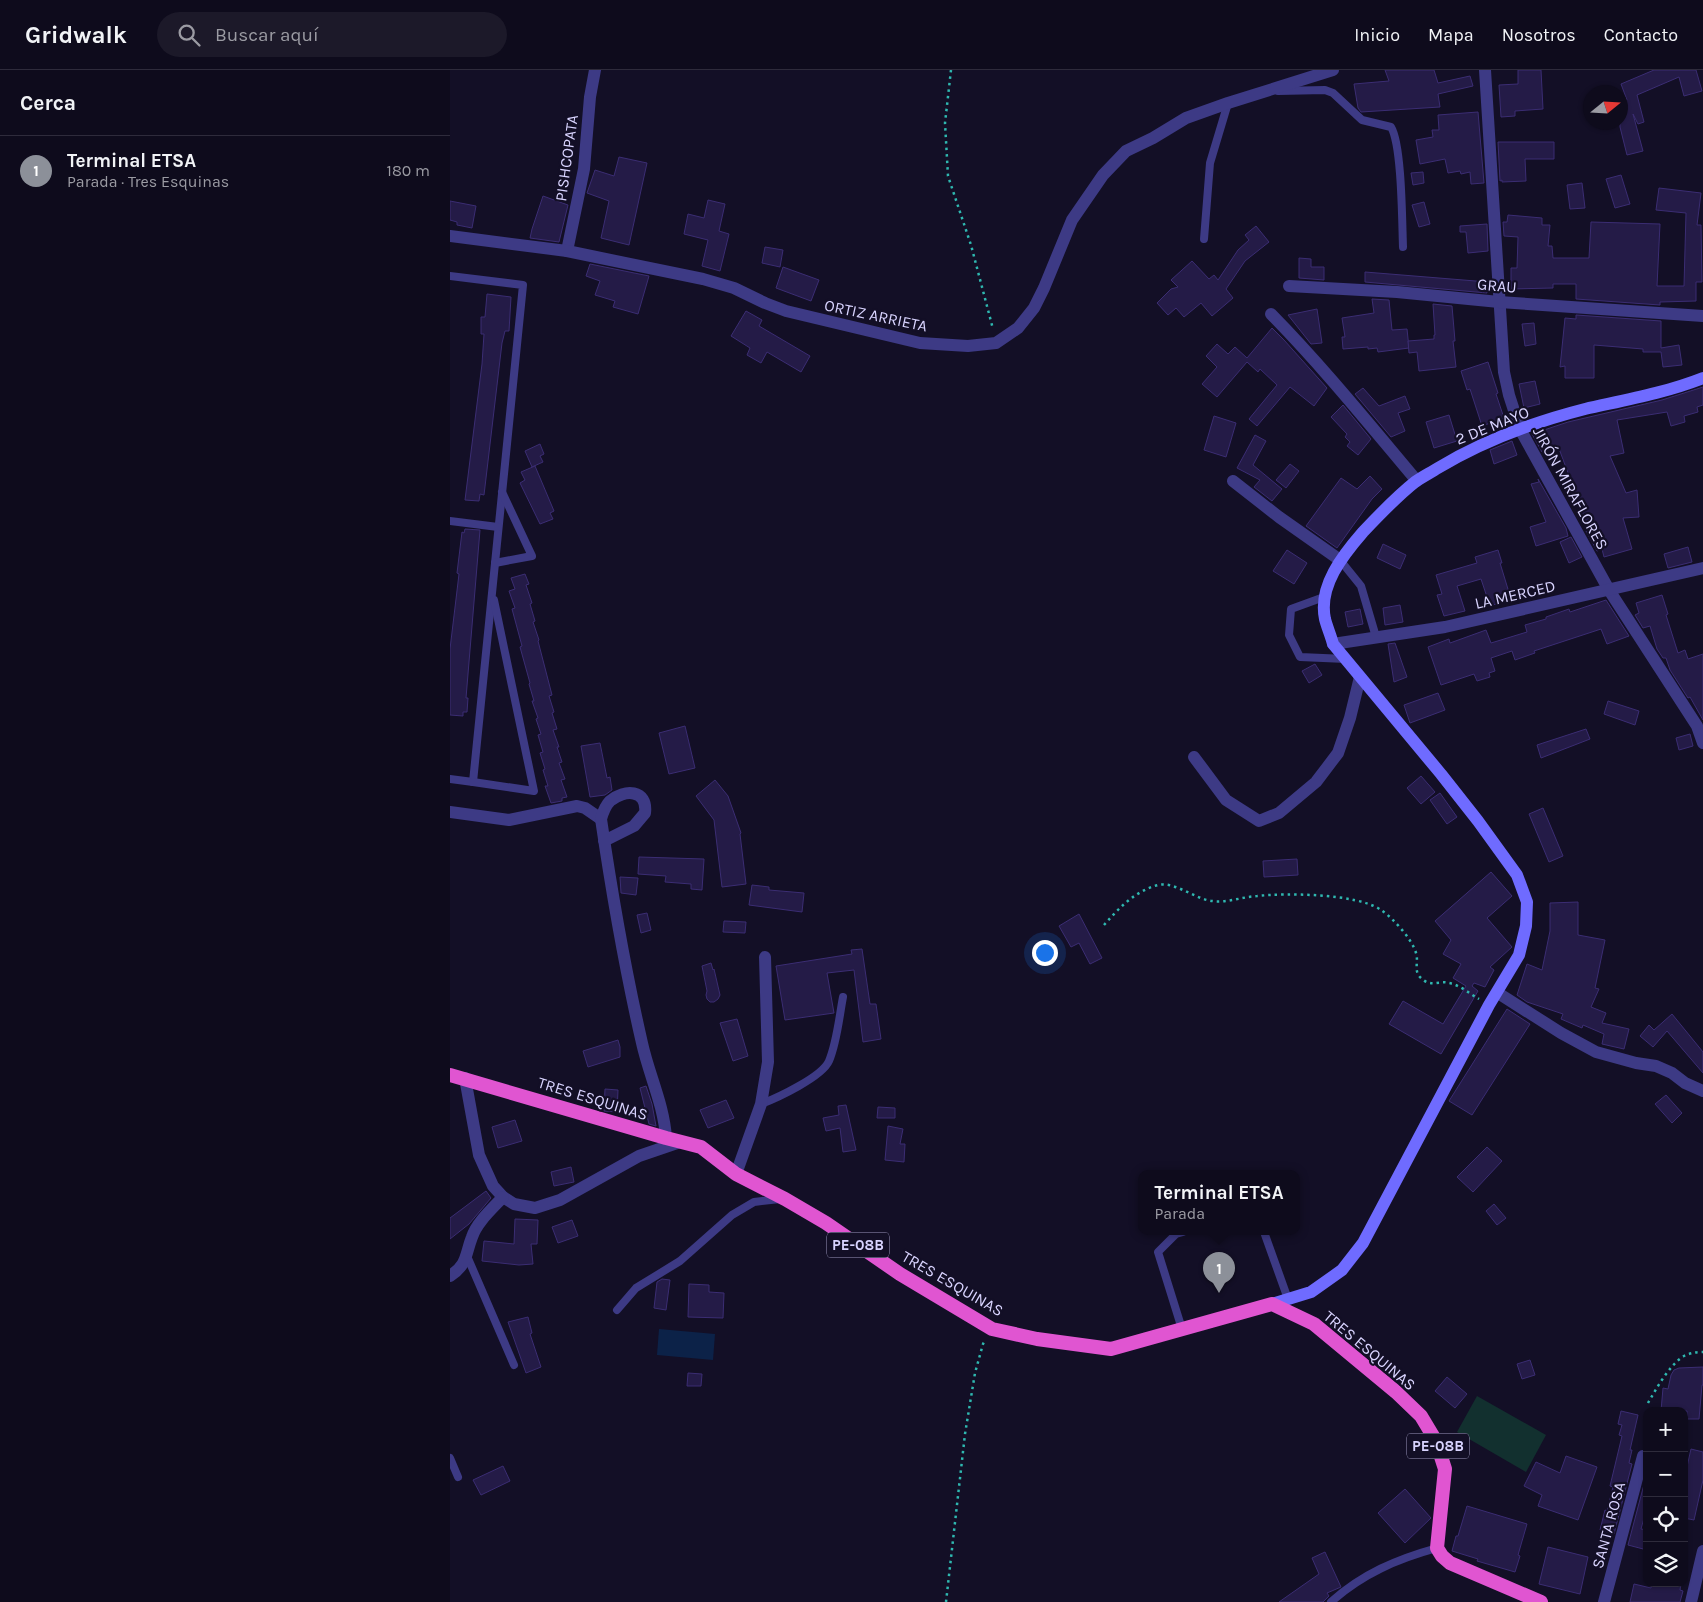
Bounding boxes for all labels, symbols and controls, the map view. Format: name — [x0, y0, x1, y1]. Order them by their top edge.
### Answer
search box — [157, 12, 507, 57]
text: Gridwalk — [25, 21, 127, 49]
icon: search — [175, 21, 203, 49]
text: Buscar aquí — [215, 24, 319, 46]
text: Inicio — [1354, 24, 1400, 46]
text: Mapa — [1428, 24, 1474, 46]
text: Nosotros — [1502, 24, 1576, 46]
text: Contacto — [1604, 24, 1678, 46]
north arrow — [1583, 85, 1628, 130]
text: Cerca — [20, 91, 76, 115]
street label: PISHCOPATA — [551, 114, 582, 203]
text: Terminal ETSA — [67, 150, 196, 172]
text: 1 — [33, 161, 39, 180]
text: 180 m — [387, 161, 430, 180]
text: Parada · Tres Esquinas — [67, 172, 229, 191]
street label: GRAU — [1476, 274, 1518, 297]
street label: ORTIZ ARRIETA — [823, 295, 929, 336]
street label: 2 DE MAYO — [1453, 402, 1532, 449]
street label: JIRÓN MIRAFLORES — [1529, 424, 1612, 553]
street label: LA MERCED — [1473, 576, 1557, 613]
your location — [1032, 940, 1058, 966]
street label: TRES ESQUINAS — [536, 1073, 650, 1124]
popup — [1138, 1170, 1300, 1235]
text: Terminal ETSA — [1154, 1182, 1284, 1204]
text: Parada — [1154, 1204, 1205, 1223]
road number: PE-08B — [827, 1232, 889, 1258]
street label: TRES ESQUINAS — [899, 1247, 1007, 1320]
pin: 1 — [1203, 1252, 1235, 1293]
street label: TRES ESQUINAS — [1320, 1306, 1419, 1394]
map controls — [1643, 1407, 1688, 1587]
button: + — [1643, 1407, 1688, 1452]
road number: PE-08B — [1407, 1434, 1469, 1458]
button: − — [1643, 1452, 1688, 1497]
street label: SANTA ROSA — [1588, 1480, 1629, 1571]
button: locate — [1643, 1497, 1688, 1542]
button: layers — [1643, 1542, 1688, 1587]

